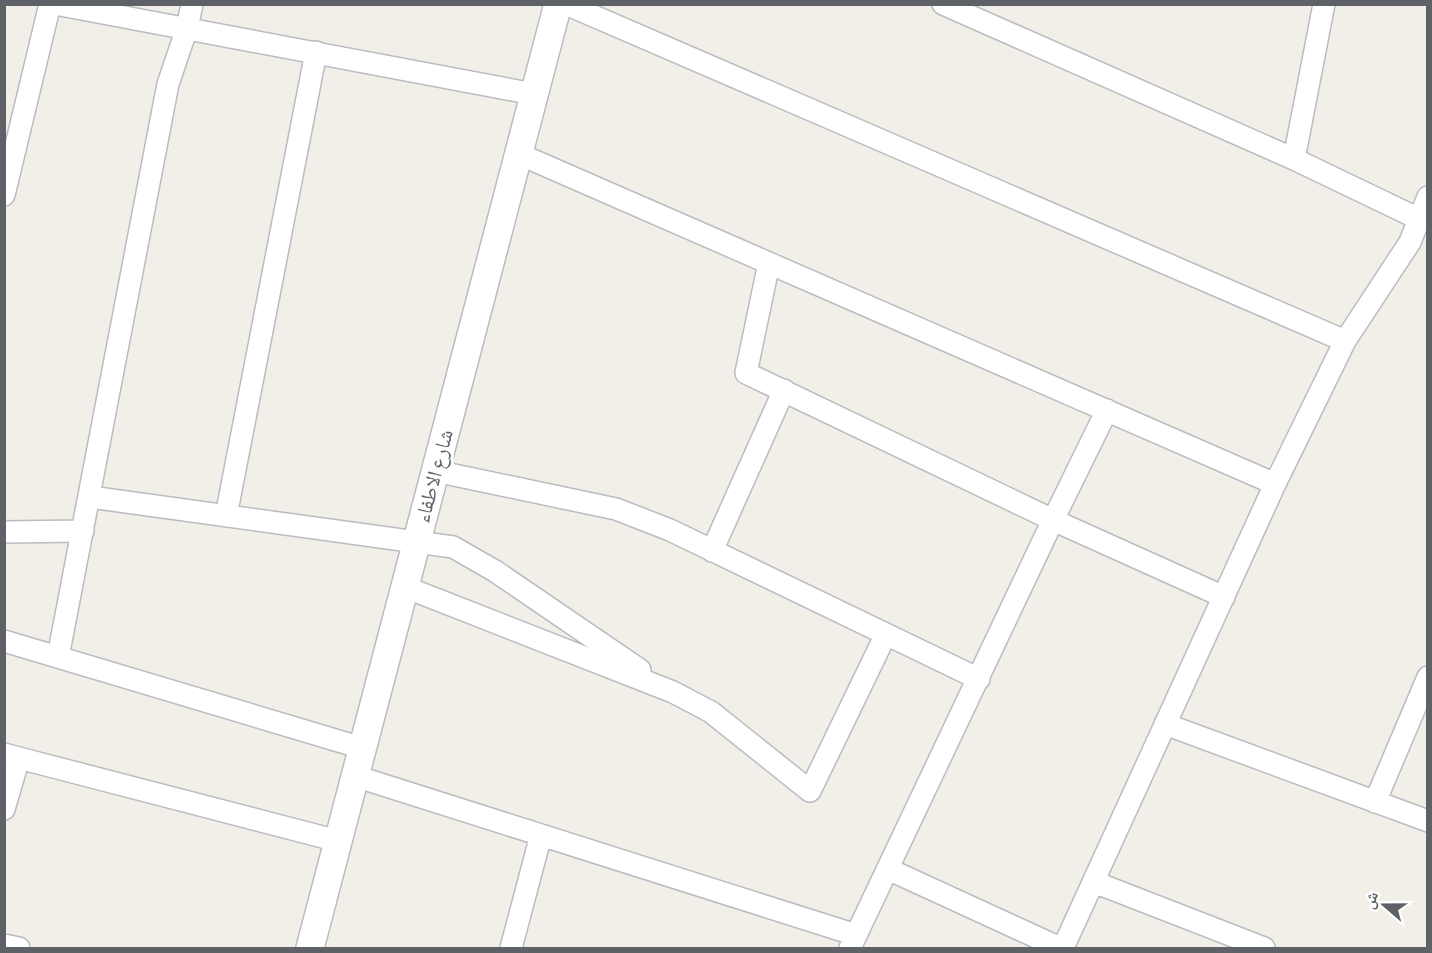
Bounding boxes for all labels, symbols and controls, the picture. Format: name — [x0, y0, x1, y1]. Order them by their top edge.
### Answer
street label: شارع الاطفاء — [412, 427, 459, 526]
north arrow — [1354, 875, 1414, 935]
text: ش — [1360, 889, 1382, 911]

